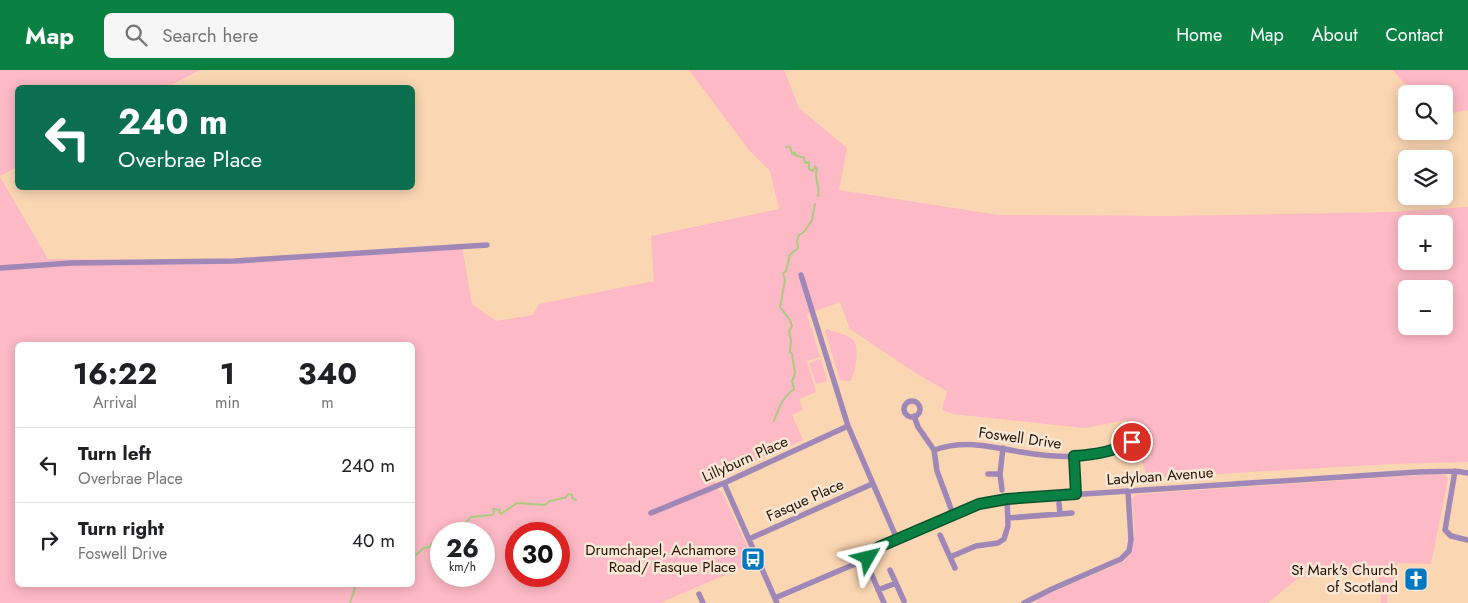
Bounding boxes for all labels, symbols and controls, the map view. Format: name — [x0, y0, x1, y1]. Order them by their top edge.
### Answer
search box — [104, 13, 454, 58]
text: Map — [25, 18, 74, 53]
icon: search — [122, 21, 150, 49]
text: Search here — [162, 22, 258, 49]
text: Home — [1176, 22, 1222, 48]
text: Map — [1250, 22, 1284, 48]
text: About — [1312, 22, 1357, 48]
text: Contact — [1385, 22, 1443, 48]
map controls — [1398, 85, 1453, 335]
button: search — [1398, 85, 1453, 140]
text: 240 m — [118, 97, 228, 147]
icon: left — [35, 105, 100, 170]
text: Overbrae Place — [118, 143, 262, 175]
button: layers — [1398, 150, 1453, 205]
button: + — [1398, 215, 1453, 270]
button: − — [1398, 280, 1453, 335]
text: 16:22 — [73, 352, 157, 395]
text: 1 — [220, 352, 235, 395]
text: 340 — [298, 352, 357, 395]
text: Arrival — [93, 391, 137, 414]
text: min — [215, 391, 240, 414]
text: m — [321, 391, 334, 414]
street label: Foswell Drive — [977, 421, 1063, 455]
pin — [1111, 421, 1153, 463]
icon: arrive — [1118, 428, 1146, 456]
street label: Lillyburn Place — [699, 430, 792, 488]
text: Turn left — [78, 440, 151, 467]
icon: left — [35, 451, 63, 479]
text: 240 m — [341, 452, 395, 479]
street label: Ladyloan Avenue — [1106, 461, 1214, 491]
text: Overbrae Place — [78, 467, 183, 490]
street label: Fasque Place — [763, 473, 848, 527]
text: Turn right — [78, 515, 164, 542]
speed limit sign: 30 — [505, 522, 570, 587]
icon: right — [35, 526, 63, 554]
text: 40 m — [352, 527, 395, 554]
text: 26 — [446, 530, 479, 566]
position arrow — [841, 531, 893, 583]
place label: Drumchapel, Achamore Road/ Fasque Place — [585, 539, 736, 578]
text: Foswell Drive — [78, 542, 167, 565]
bus stop icon: Drumchapel, Achamore Road/ Fasque Place — [740, 546, 766, 572]
text: km/h — [449, 558, 476, 576]
place label: St Mark's Church of Scotland — [1291, 559, 1398, 598]
church icon: St Mark's Church of Scotland — [1403, 566, 1429, 592]

